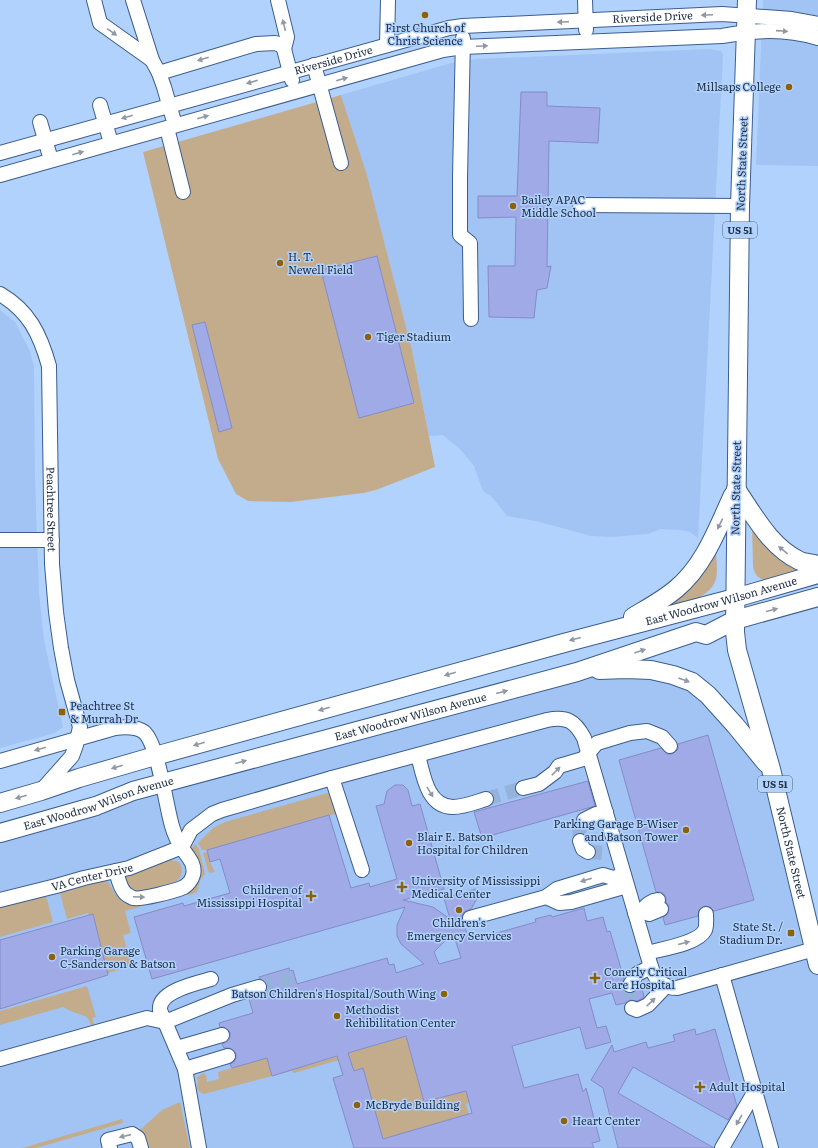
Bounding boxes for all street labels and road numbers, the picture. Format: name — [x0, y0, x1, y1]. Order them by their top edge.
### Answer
street label: Riverside Drive — [612, 6, 693, 26]
street label: Riverside Drive — [292, 41, 374, 78]
street label: North State Street — [731, 116, 751, 211]
road number: US 51 — [723, 222, 757, 238]
street label: North State Street — [726, 440, 744, 535]
street label: Peachtree Street — [44, 467, 61, 553]
street label: East Woodrow Wilson Avenue — [643, 571, 799, 628]
street label: East Woodrow Wilson Avenue — [333, 688, 488, 744]
street label: East Woodrow Wilson Avenue — [21, 771, 175, 833]
road number: US 51 — [758, 776, 792, 792]
street label: North State Street — [773, 805, 811, 901]
street label: VA Center Drive — [49, 858, 135, 894]

